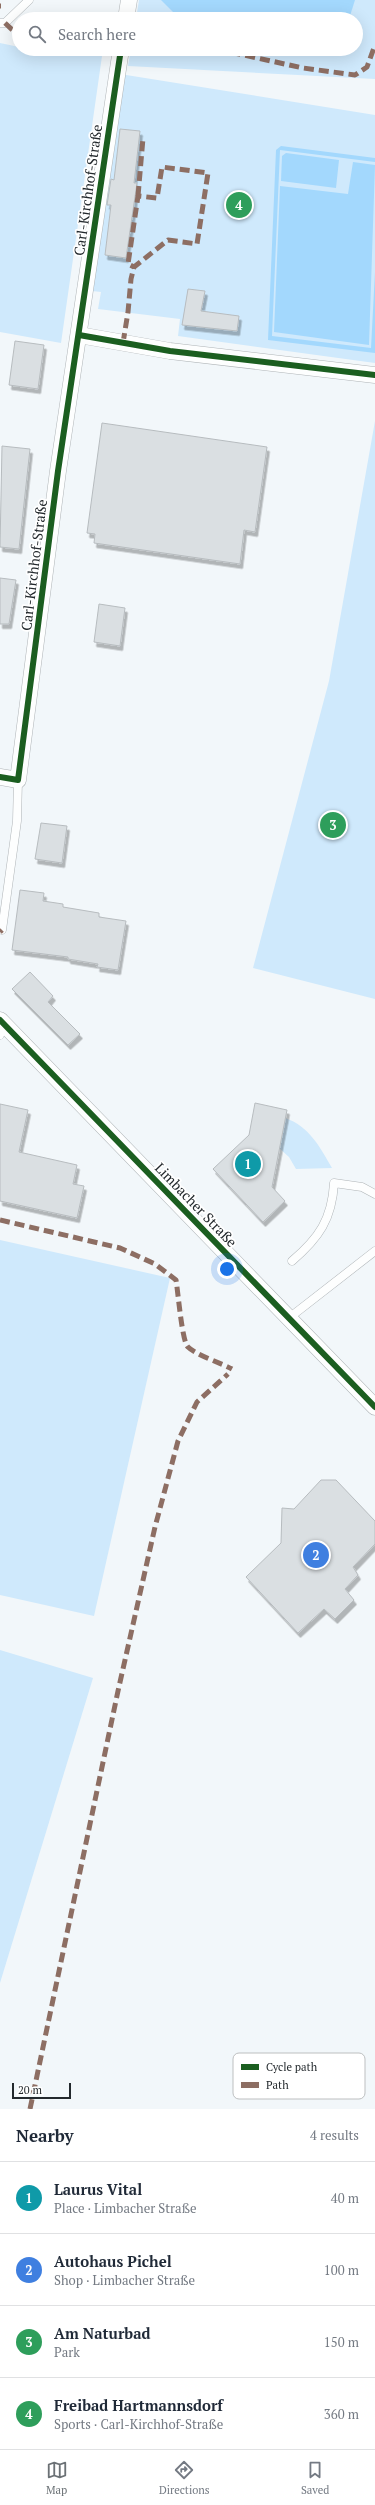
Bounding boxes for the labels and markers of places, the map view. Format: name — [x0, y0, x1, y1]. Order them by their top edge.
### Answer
pin: 4 — [226, 190, 252, 220]
pin: 3 — [320, 810, 346, 840]
pin: 1 — [235, 1149, 261, 1179]
pin: 2 — [303, 1540, 329, 1570]

